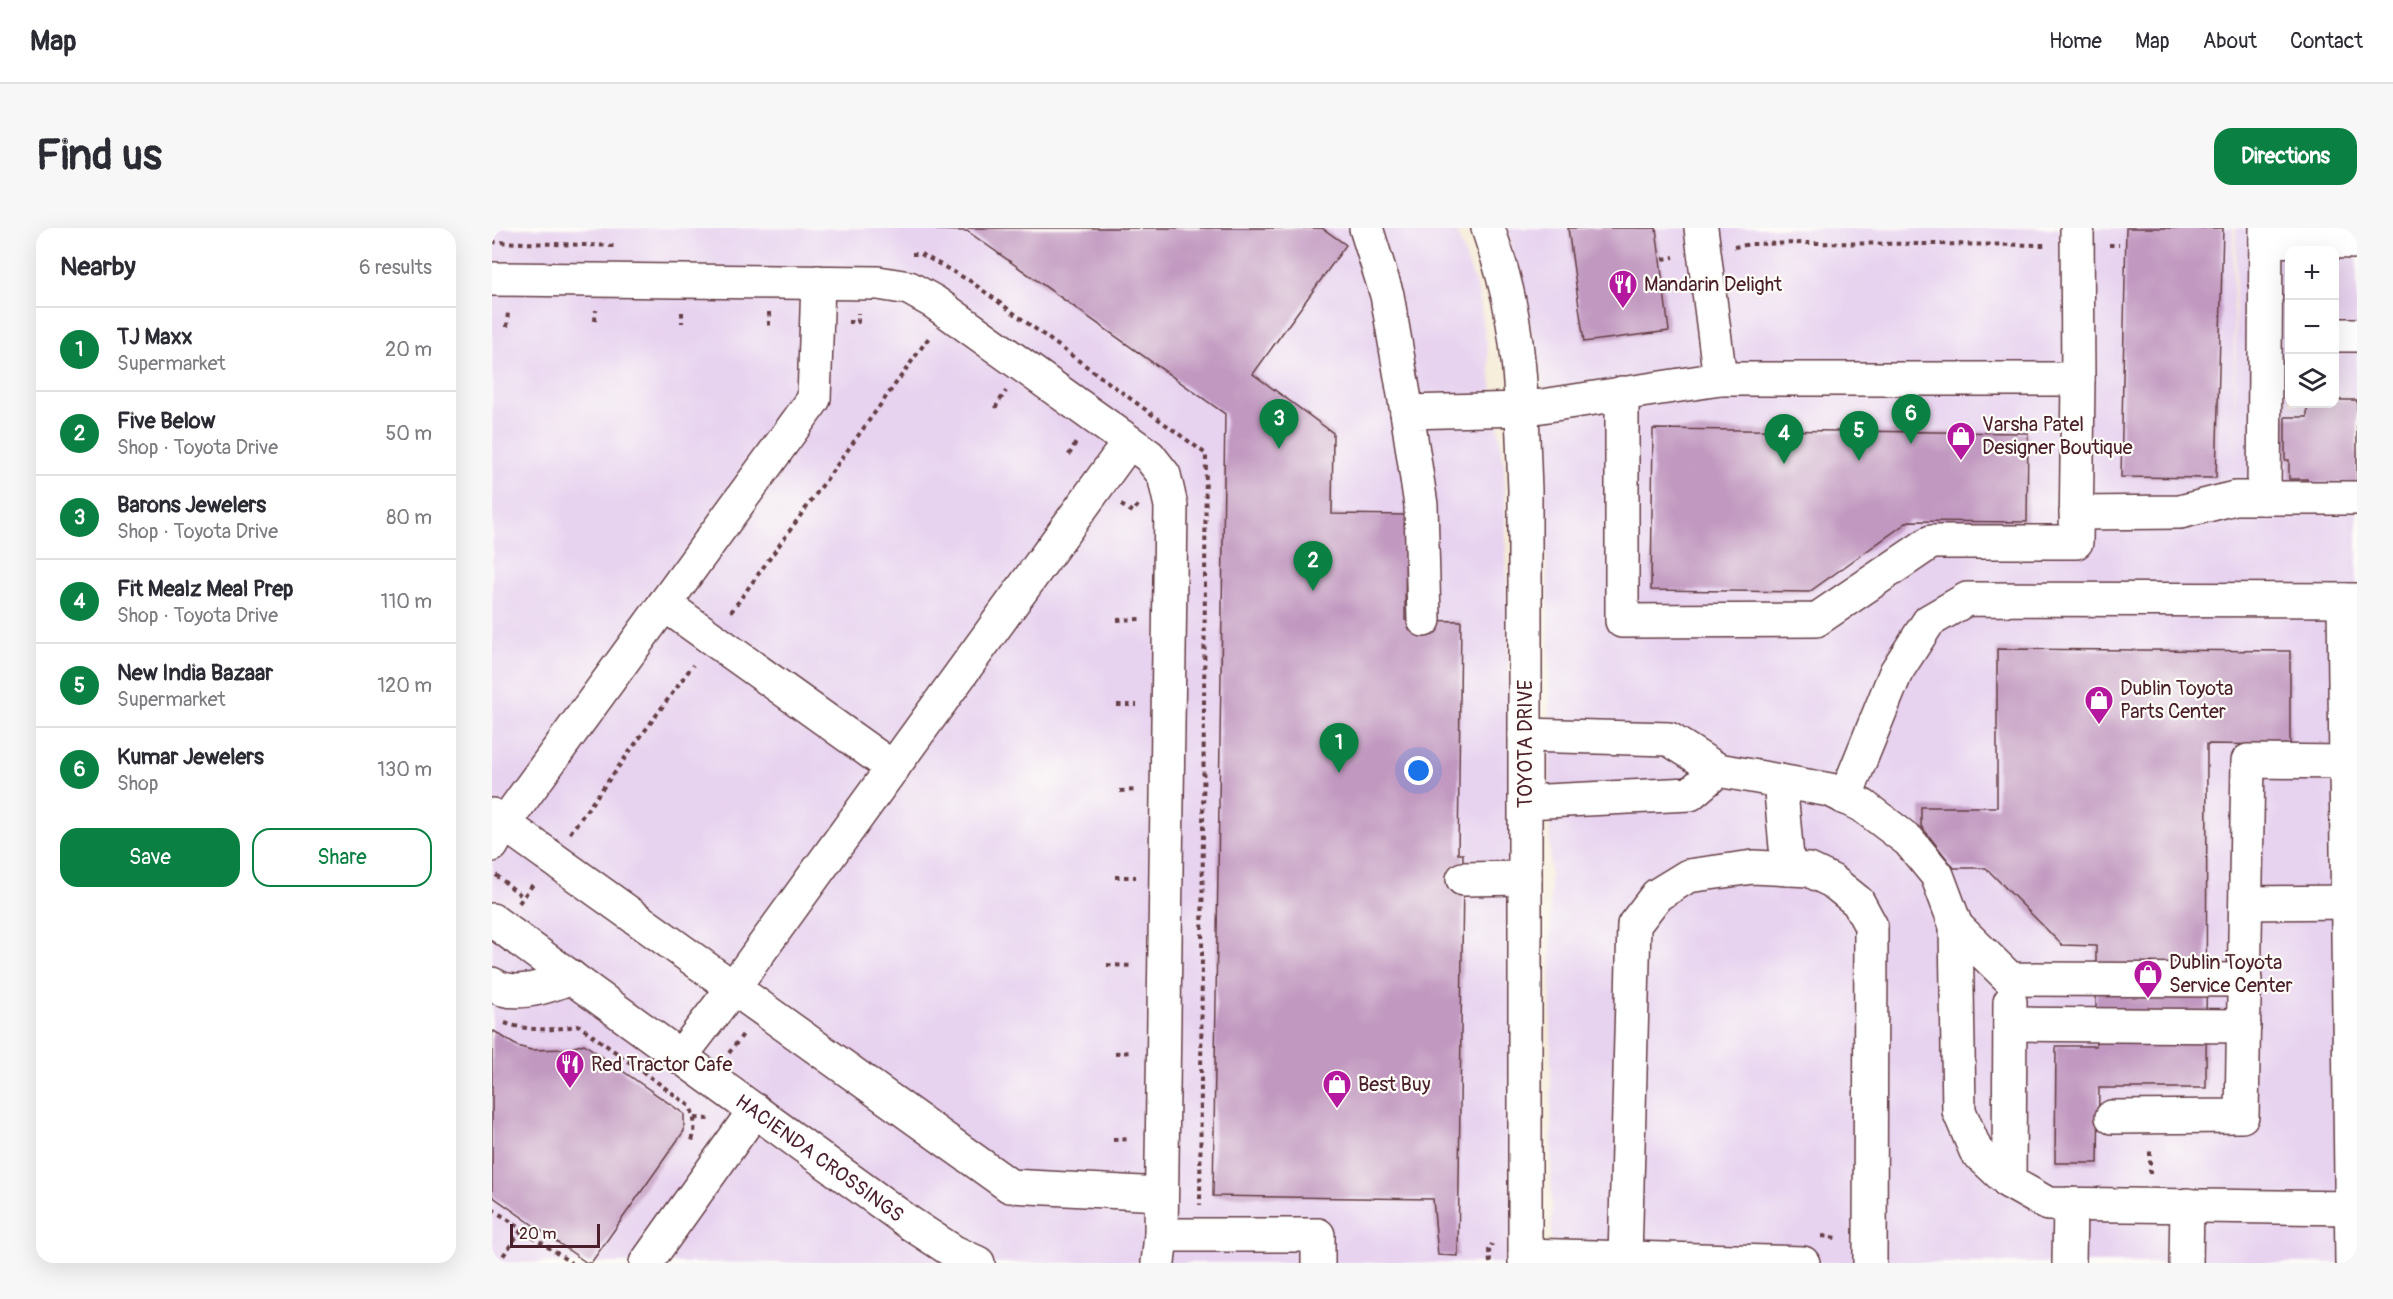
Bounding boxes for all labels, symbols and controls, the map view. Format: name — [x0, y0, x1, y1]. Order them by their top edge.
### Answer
text: Map — [30, 24, 76, 59]
text: Home — [2049, 28, 2102, 55]
text: Map — [2135, 28, 2170, 55]
text: About — [2203, 28, 2257, 55]
text: Contact — [2290, 28, 2363, 55]
button: Directions — [2214, 128, 2357, 185]
text: Find us — [36, 130, 162, 182]
map controls — [2285, 246, 2339, 408]
button: + — [2285, 246, 2339, 300]
text: Nearby — [60, 251, 136, 283]
text: 6 results — [359, 255, 432, 280]
restaurant icon: Mandarin Delight — [1607, 268, 1639, 310]
place label: Mandarin Delight — [1644, 272, 1783, 297]
button: − — [2285, 300, 2339, 354]
text: TJ Maxx — [117, 323, 193, 351]
text: 1 — [76, 337, 83, 362]
text: 20 m — [385, 337, 432, 362]
text: Supermarket — [117, 351, 226, 376]
button: layers — [2285, 354, 2339, 408]
pin: 6 — [1892, 394, 1930, 444]
pin: 3 — [1260, 400, 1298, 449]
text: Five Below — [117, 407, 215, 435]
pin: 5 — [1840, 412, 1878, 461]
place label: Varsha Patel Designer Boutique — [1982, 412, 2133, 460]
pin: 4 — [1764, 414, 1804, 464]
shop icon: Varsha Patel Designer Boutique — [1945, 420, 1977, 462]
text: 2 — [74, 421, 85, 446]
text: 50 m — [385, 421, 432, 446]
text: Shop · Toyota Drive — [117, 435, 278, 460]
text: Barons Jewelers — [117, 491, 266, 519]
text: 3 — [74, 505, 85, 530]
text: 80 m — [386, 505, 432, 530]
text: Shop · Toyota Drive — [117, 519, 278, 544]
pin: 2 — [1294, 542, 1332, 591]
text: Fit Mealz Meal Prep — [117, 575, 293, 603]
text: 4 — [74, 589, 85, 614]
text: 110 m — [381, 589, 432, 614]
text: Shop · Toyota Drive — [117, 603, 278, 628]
text: New India Bazaar — [117, 659, 273, 687]
text: 5 — [74, 673, 85, 698]
text: 120 m — [377, 673, 432, 698]
place label: Dublin Toyota Parts Center — [2120, 676, 2233, 724]
street label: TOYOTA DRIVE — [1513, 680, 1538, 808]
shop icon: Dublin Toyota Parts Center — [2083, 684, 2115, 726]
text: Supermarket — [117, 687, 226, 712]
pin: 1 — [1320, 724, 1358, 773]
text: Kumar Jewelers — [117, 743, 264, 771]
your location — [1404, 756, 1433, 785]
text: 6 — [74, 757, 85, 782]
text: 130 m — [377, 757, 432, 782]
text: Shop — [117, 771, 158, 796]
button: Save — [60, 828, 240, 887]
button: Share — [252, 828, 432, 887]
place label: Dublin Toyota Service Center — [2169, 950, 2293, 998]
shop icon: Dublin Toyota Service Center — [2132, 958, 2164, 1000]
restaurant icon: Red Tractor Cafe — [554, 1048, 586, 1090]
place label: Red Tractor Cafe — [591, 1052, 733, 1077]
shop icon: Best Buy — [1321, 1068, 1353, 1110]
place label: Best Buy — [1358, 1072, 1431, 1097]
street label: HACIENDA CROSSINGS — [730, 1089, 909, 1228]
scale bar — [510, 1221, 600, 1248]
text: 20 m — [519, 1224, 557, 1244]

